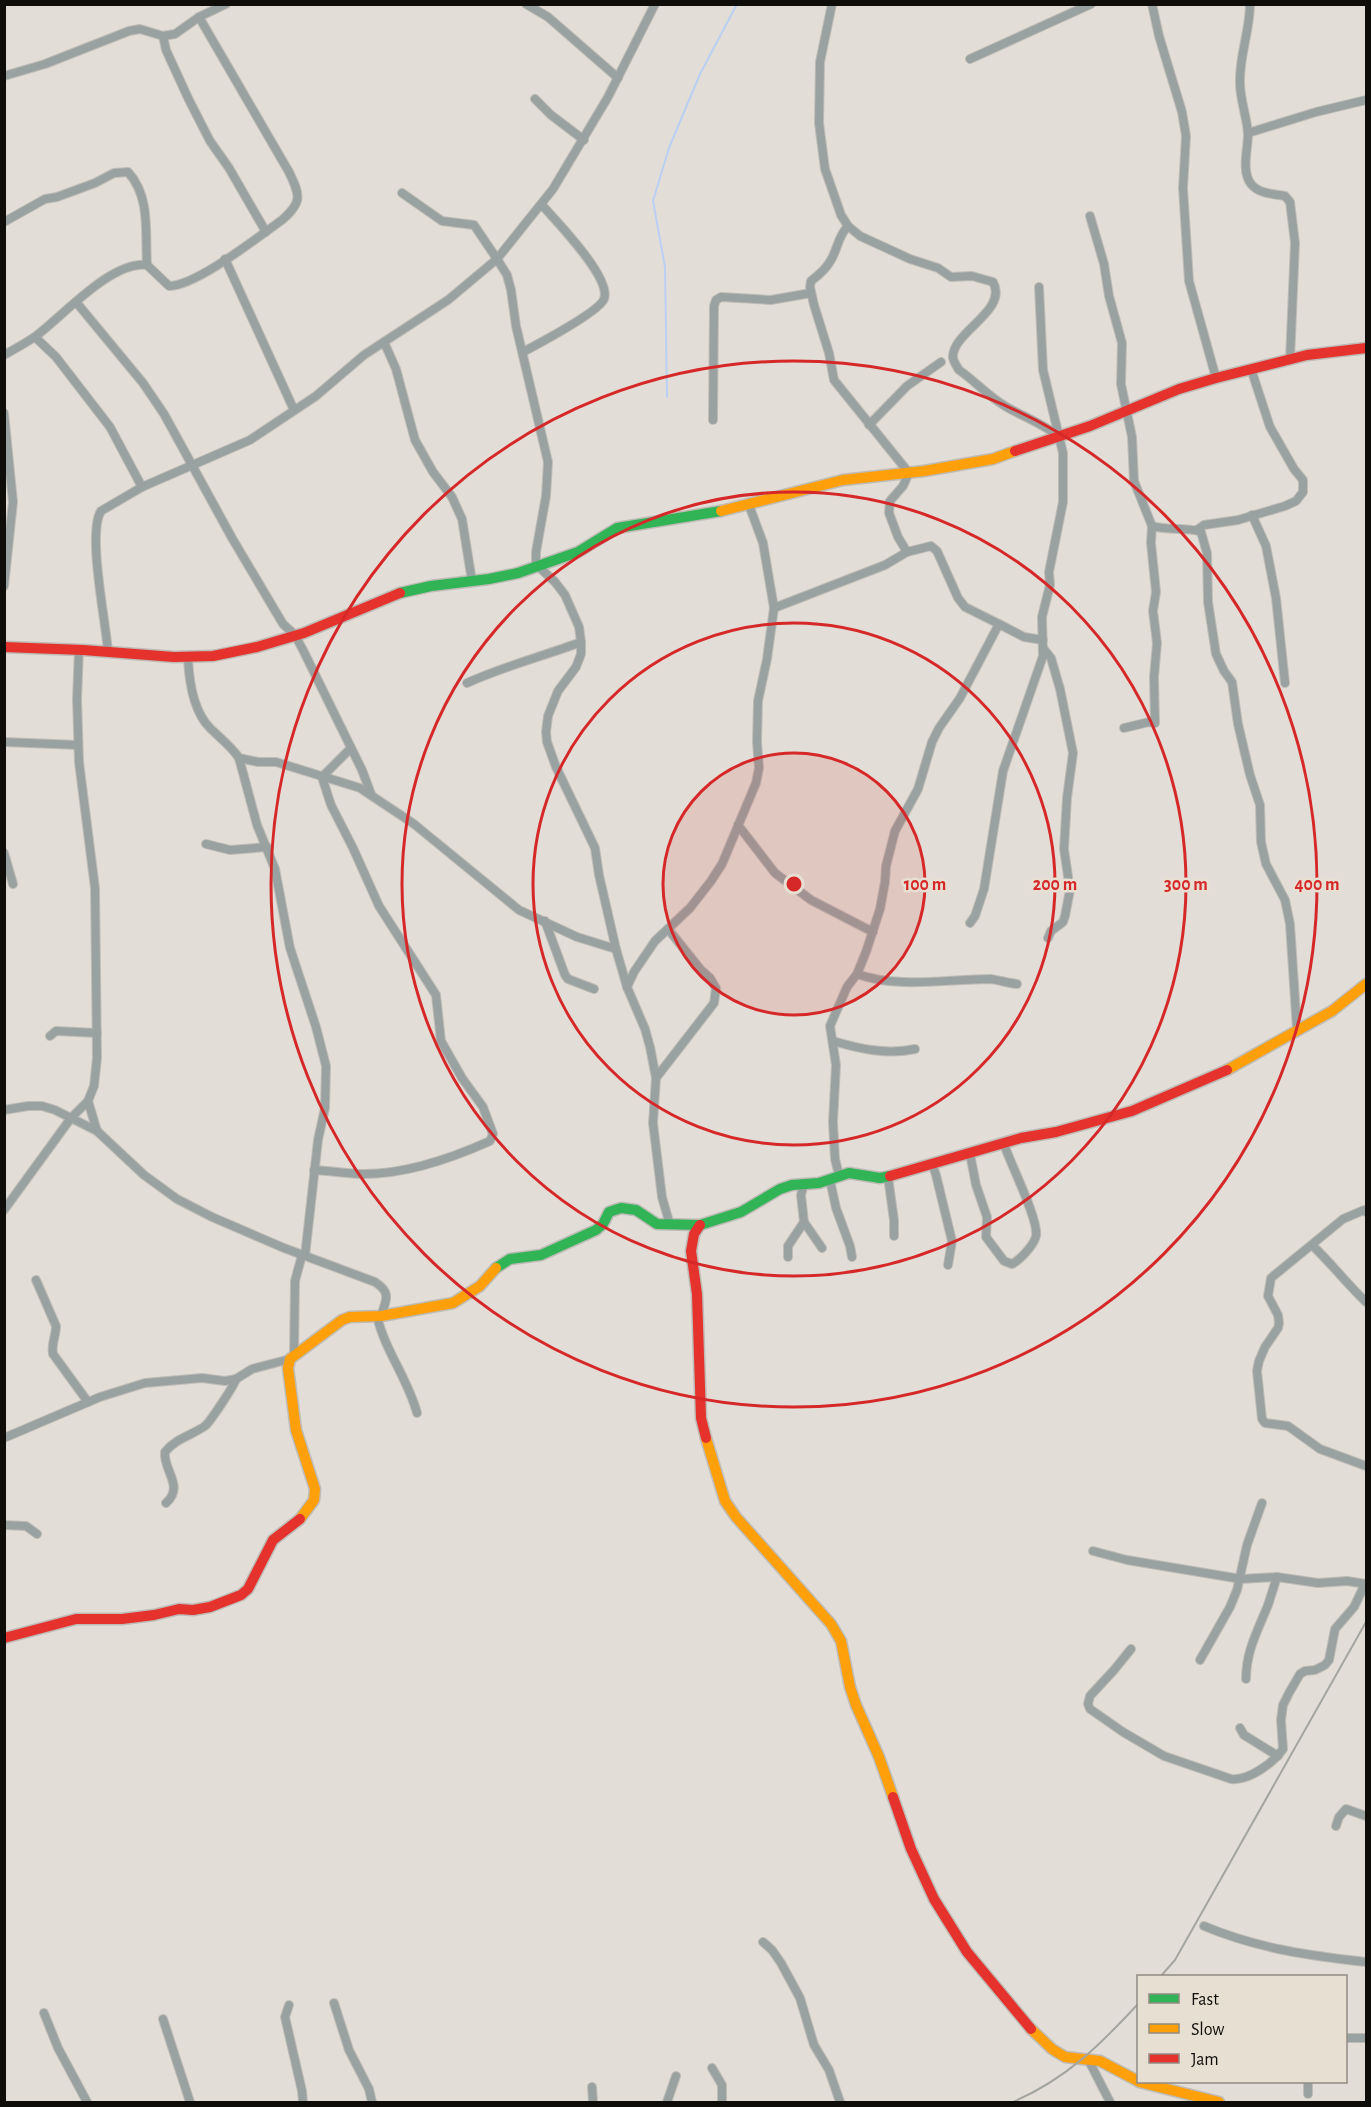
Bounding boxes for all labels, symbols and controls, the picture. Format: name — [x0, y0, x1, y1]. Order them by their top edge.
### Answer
centre of rings — [784, 874, 804, 894]
text: 100 m — [904, 876, 946, 894]
text: 200 m — [1033, 876, 1077, 894]
text: 300 m — [1164, 876, 1208, 894]
text: 400 m — [1294, 876, 1340, 894]
legend — [1137, 1975, 1347, 2083]
text: Fast — [1191, 1991, 1219, 2009]
text: Slow — [1191, 2021, 1224, 2039]
text: Jam — [1191, 2051, 1219, 2069]

